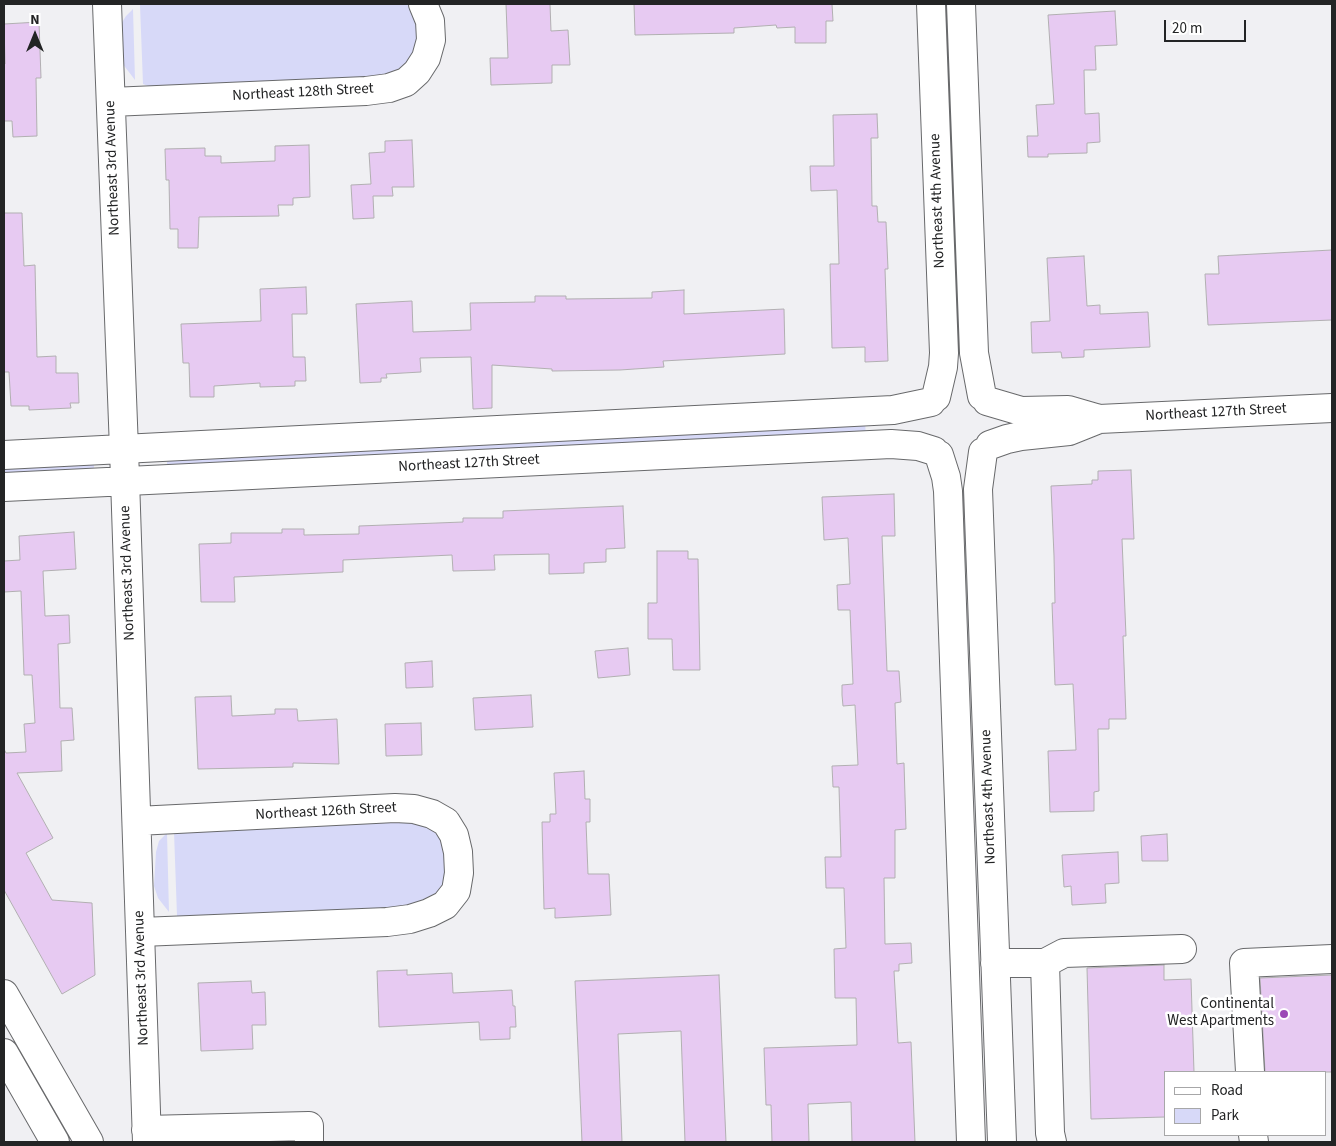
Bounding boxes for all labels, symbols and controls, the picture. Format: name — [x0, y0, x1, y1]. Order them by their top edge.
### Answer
north arrow — [10, 10, 60, 60]
text: N — [30, 10, 40, 30]
scale bar — [1166, 10, 1248, 42]
text: 20 m — [1172, 18, 1202, 39]
street label: Northeast 128th Street — [232, 80, 374, 106]
street label: Northeast 3rd Avenue — [102, 100, 124, 236]
street label: Northeast 4th Avenue — [927, 133, 949, 269]
street label: Northeast 127th Street — [1145, 400, 1287, 426]
street label: Northeast 127th Street — [398, 451, 540, 477]
street label: Northeast 3rd Avenue — [117, 505, 139, 641]
street label: Northeast 4th Avenue — [978, 729, 1000, 865]
street label: Northeast 126th Street — [255, 799, 397, 825]
street label: Northeast 3rd Avenue — [131, 910, 153, 1046]
place label: Continental West Apartments — [1167, 996, 1274, 1031]
marker: Continental West Apartments — [1278, 1008, 1290, 1020]
legend — [1164, 1071, 1326, 1136]
text: Road — [1211, 1080, 1243, 1101]
text: Park — [1211, 1105, 1239, 1126]

